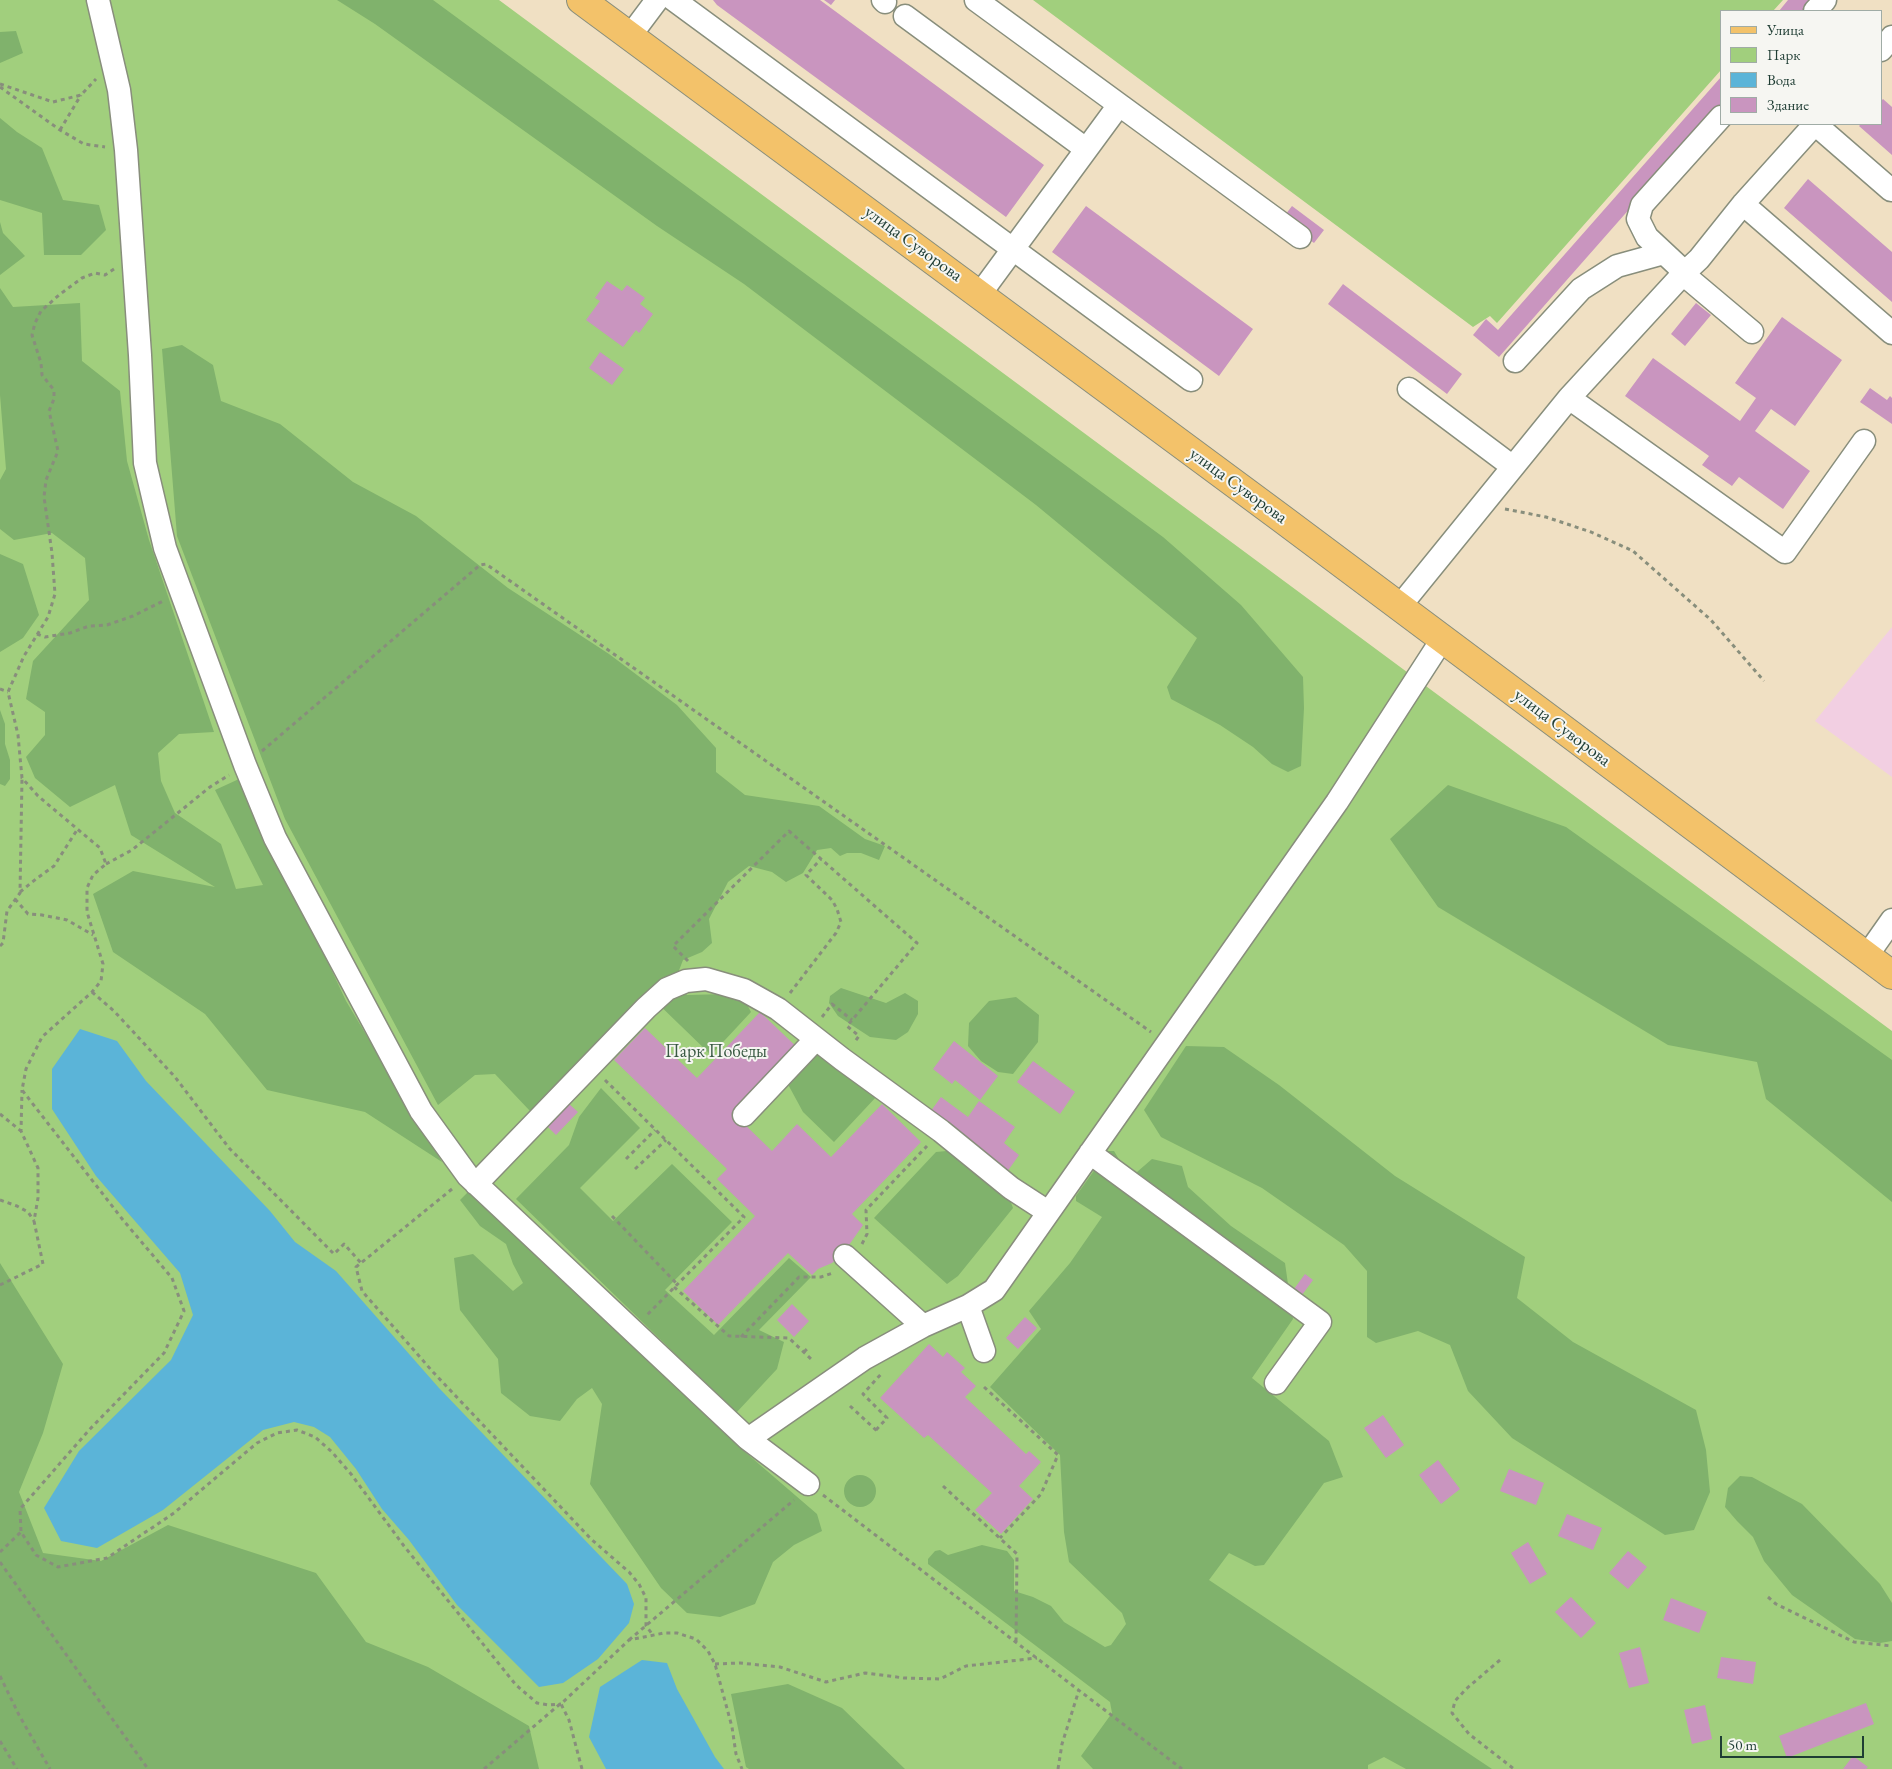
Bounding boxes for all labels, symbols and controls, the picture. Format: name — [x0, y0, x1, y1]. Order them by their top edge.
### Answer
legend — [1720, 10, 1882, 125]
text: Улица — [1767, 20, 1804, 39]
text: Парк — [1767, 45, 1800, 64]
text: Вода — [1767, 70, 1796, 89]
text: Здание — [1767, 95, 1809, 114]
street label: улица Суворова — [860, 201, 966, 287]
street label: улица Суворова — [1185, 443, 1291, 529]
street label: улица Суворова — [1509, 684, 1615, 772]
park label: Парк Победы — [665, 1041, 767, 1063]
scale bar — [1722, 1726, 1866, 1758]
text: 50 m — [1728, 1735, 1757, 1754]

